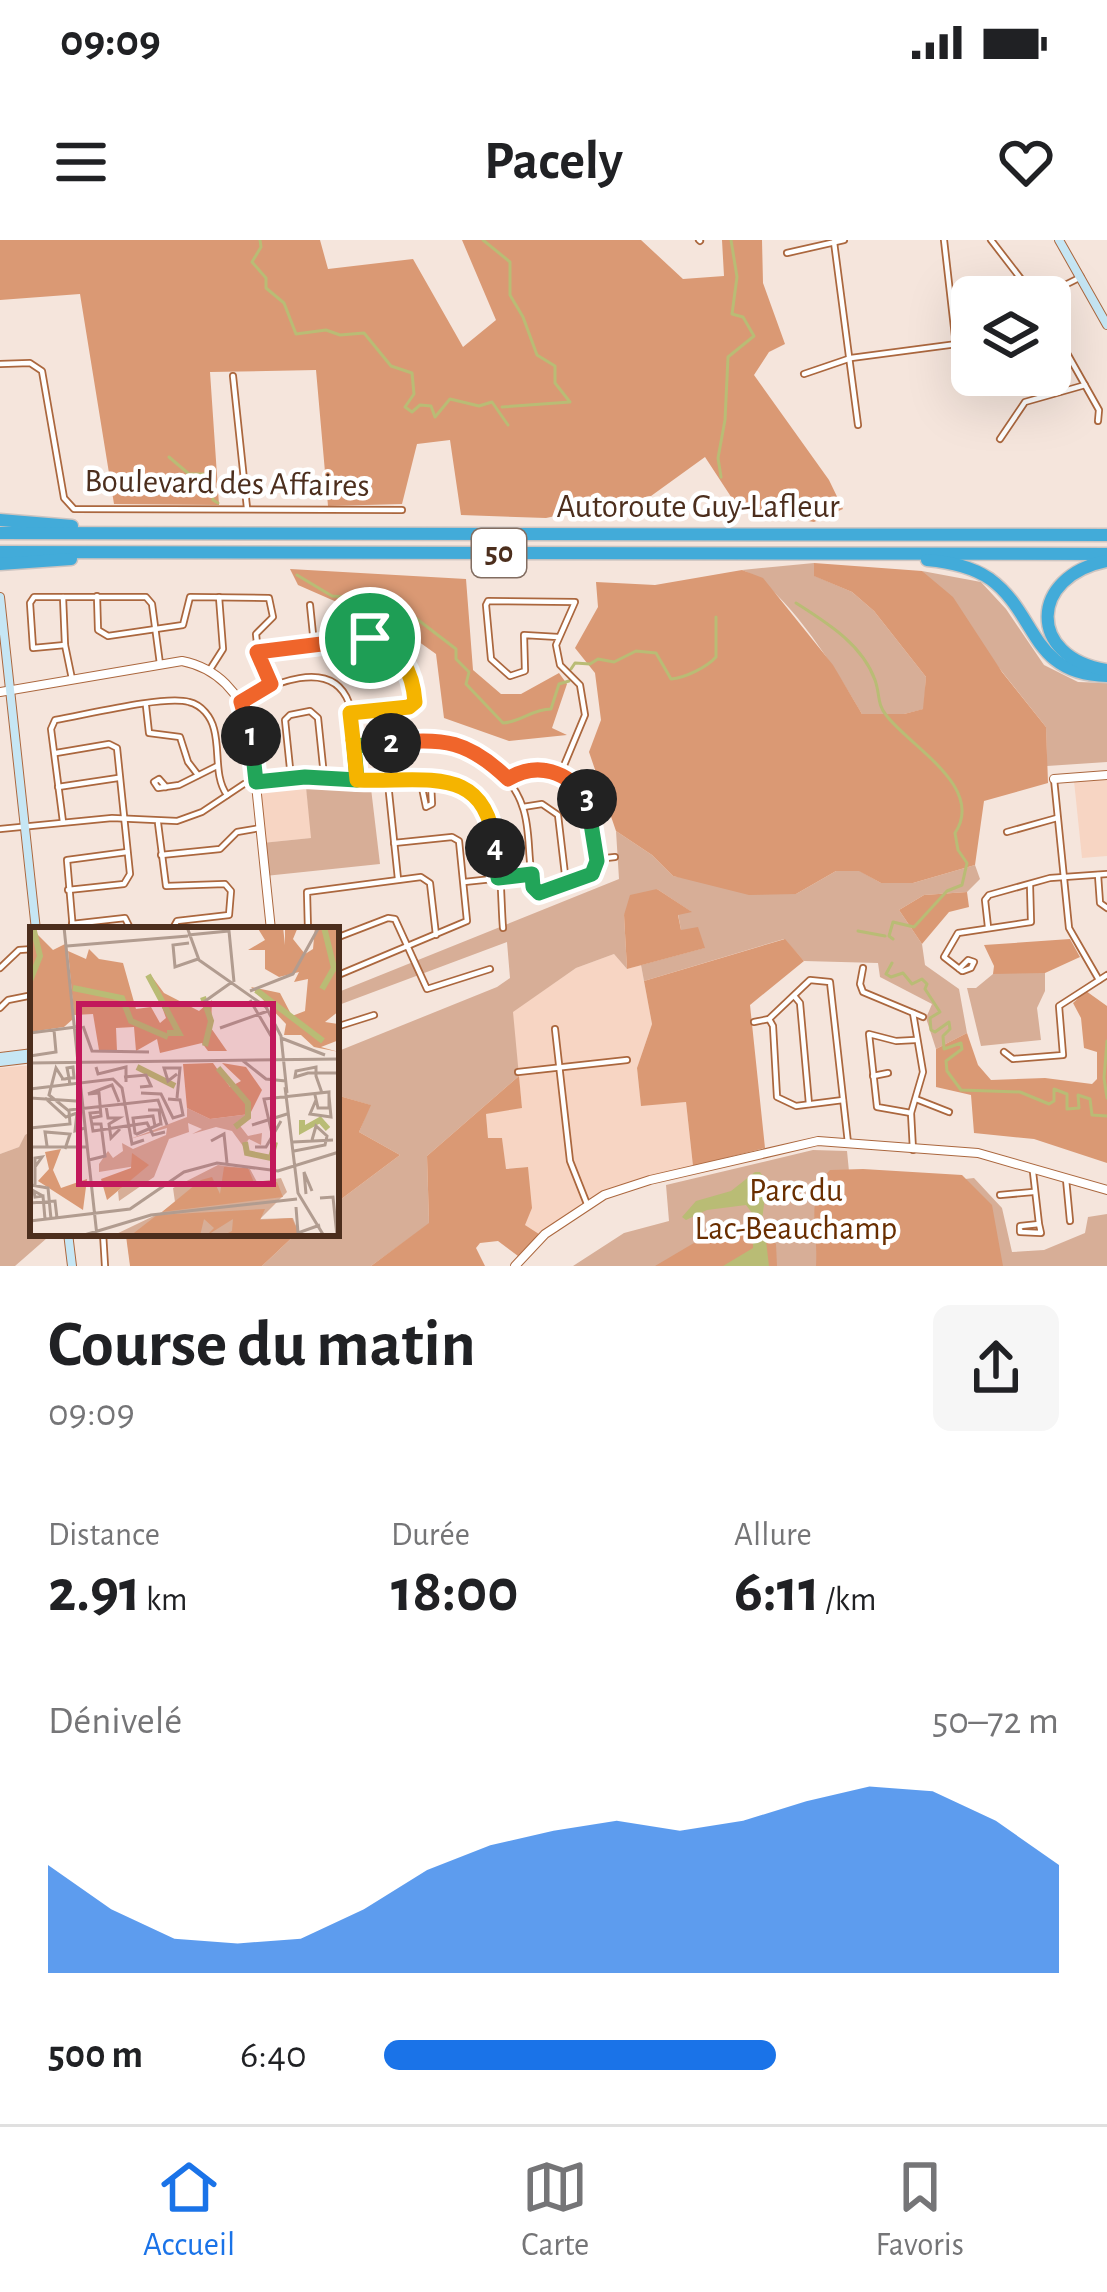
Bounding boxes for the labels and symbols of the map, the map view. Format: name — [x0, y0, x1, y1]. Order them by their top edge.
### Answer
street label: Boulevard des Affaires — [84, 465, 370, 503]
street label: Autoroute Guy-Lafleur — [556, 491, 840, 524]
road number: 50 — [472, 529, 526, 577]
pin — [319, 587, 421, 689]
pin: 1 — [221, 706, 281, 766]
pin: 2 — [361, 713, 421, 773]
pin: 3 — [557, 769, 617, 829]
pin: 4 — [465, 818, 525, 878]
inset map — [30, 927, 339, 1236]
park label: Parc du Lac-Beauchamp — [695, 1175, 897, 1246]

